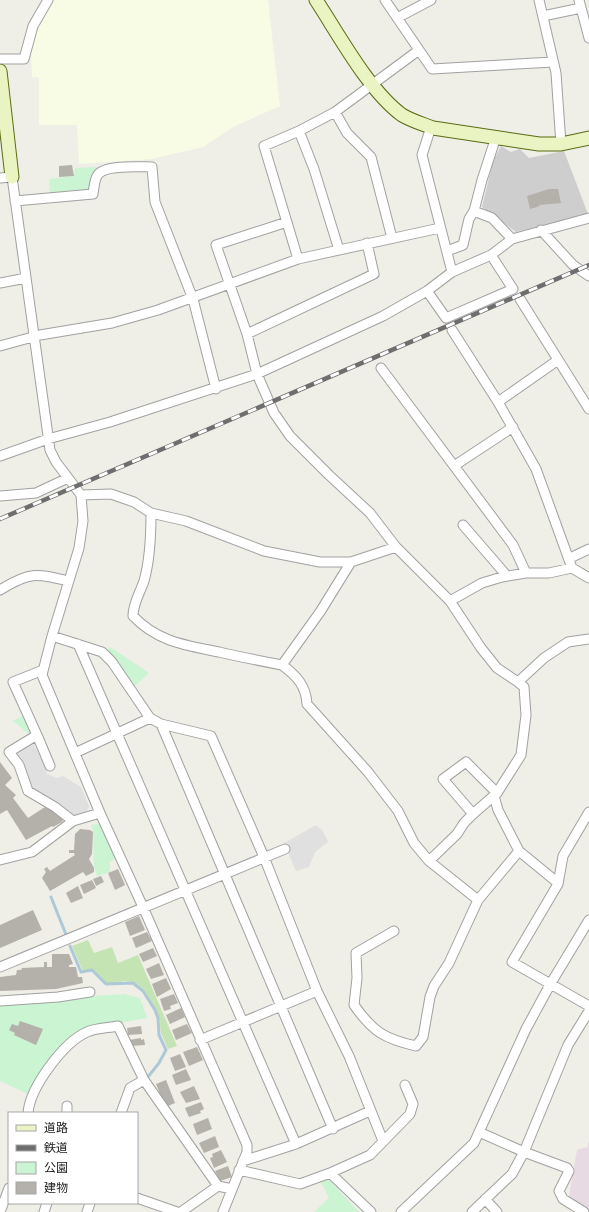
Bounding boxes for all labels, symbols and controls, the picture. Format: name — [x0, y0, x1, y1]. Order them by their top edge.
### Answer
legend — [8, 1112, 138, 1204]
text: 道路 — [44, 1121, 68, 1135]
text: 鉄道 — [44, 1141, 68, 1155]
text: 公園 — [44, 1161, 68, 1175]
text: 建物 — [44, 1181, 68, 1195]

